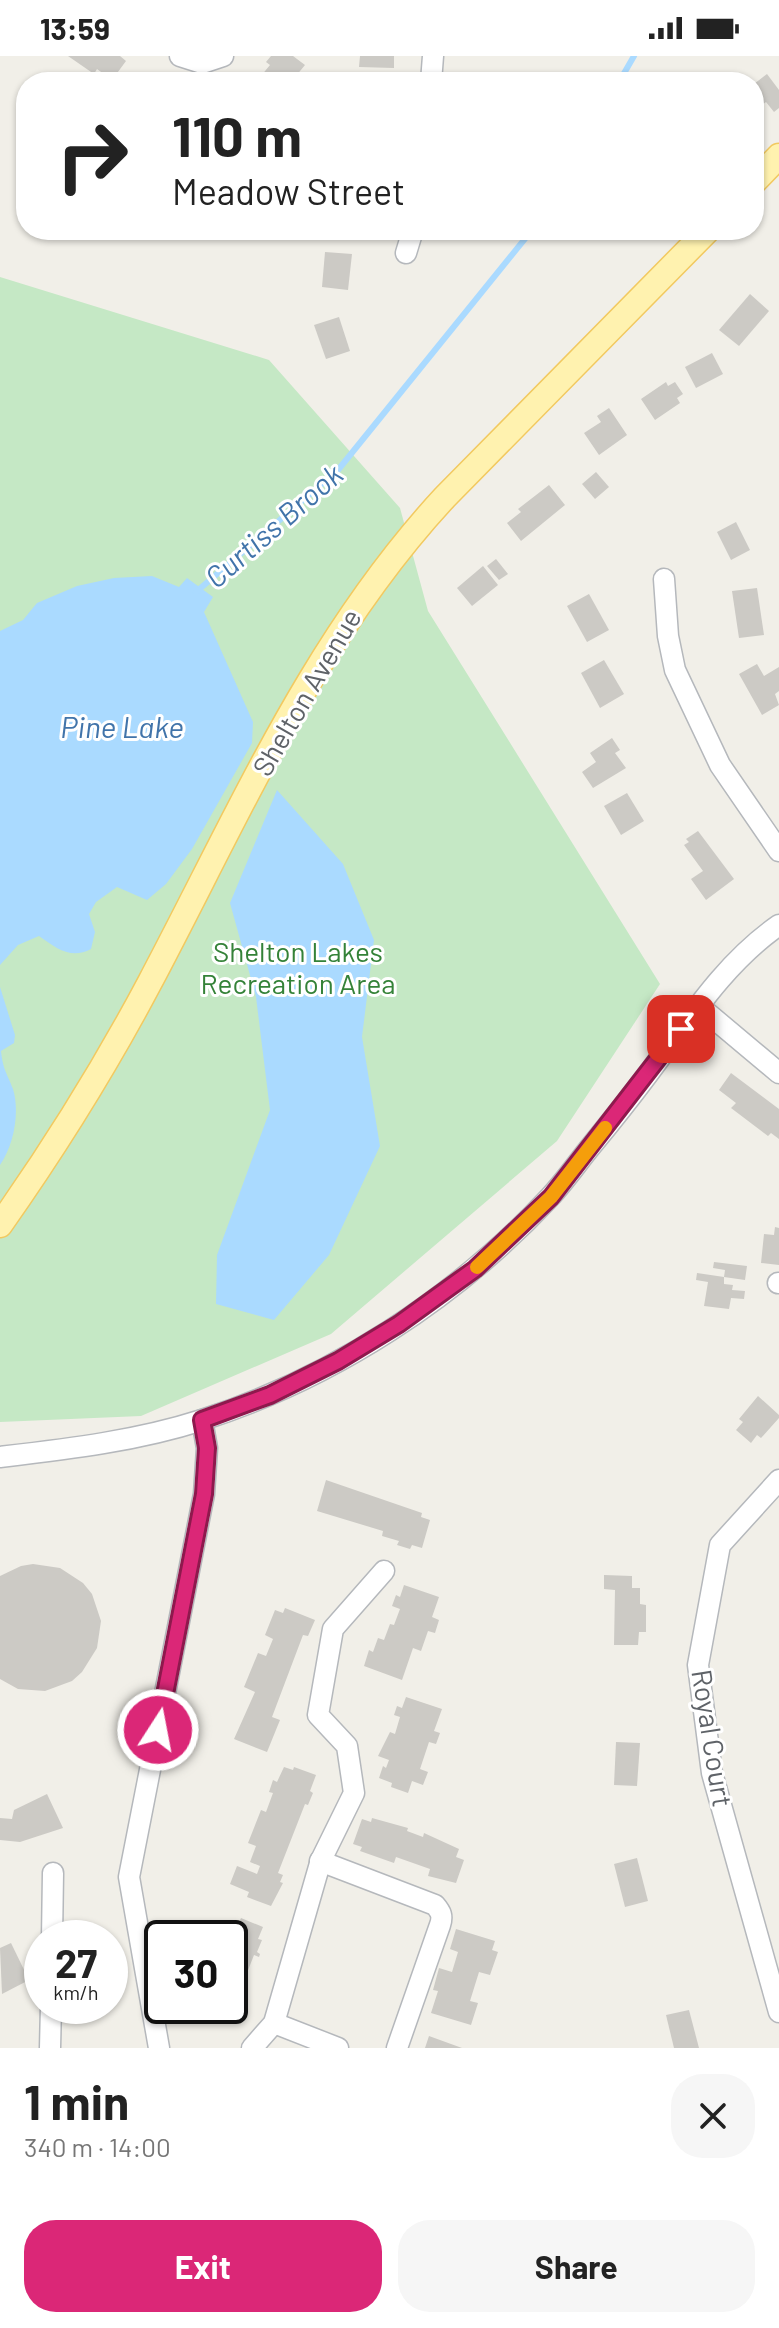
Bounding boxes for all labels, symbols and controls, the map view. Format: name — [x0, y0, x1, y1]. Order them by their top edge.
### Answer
text: 13:59 — [40, 10, 110, 46]
text: 110 m — [172, 101, 302, 168]
icon: right — [40, 104, 144, 208]
text: Meadow Street — [172, 169, 405, 212]
water label: Curtiss Brook — [197, 455, 350, 595]
street label: Shelton Avenue — [244, 602, 368, 782]
water label: Pine Lake — [60, 708, 184, 744]
park label: Shelton Lakes Recreation Area — [201, 934, 396, 1000]
pin — [647, 995, 715, 1063]
icon: arrive — [659, 1007, 703, 1051]
street label: Royal Court — [685, 1667, 741, 1809]
position arrow — [116, 1688, 200, 1772]
speed limit sign: 30 — [144, 1920, 248, 2024]
text: 27 — [55, 1938, 97, 1986]
text: km/h — [53, 1980, 99, 2004]
text: 1 min — [24, 2072, 129, 2130]
button: close — [671, 2074, 755, 2158]
text: 340 m · 14:00 — [24, 2131, 171, 2162]
button: Exit — [24, 2220, 382, 2312]
button: Share — [398, 2220, 755, 2312]

